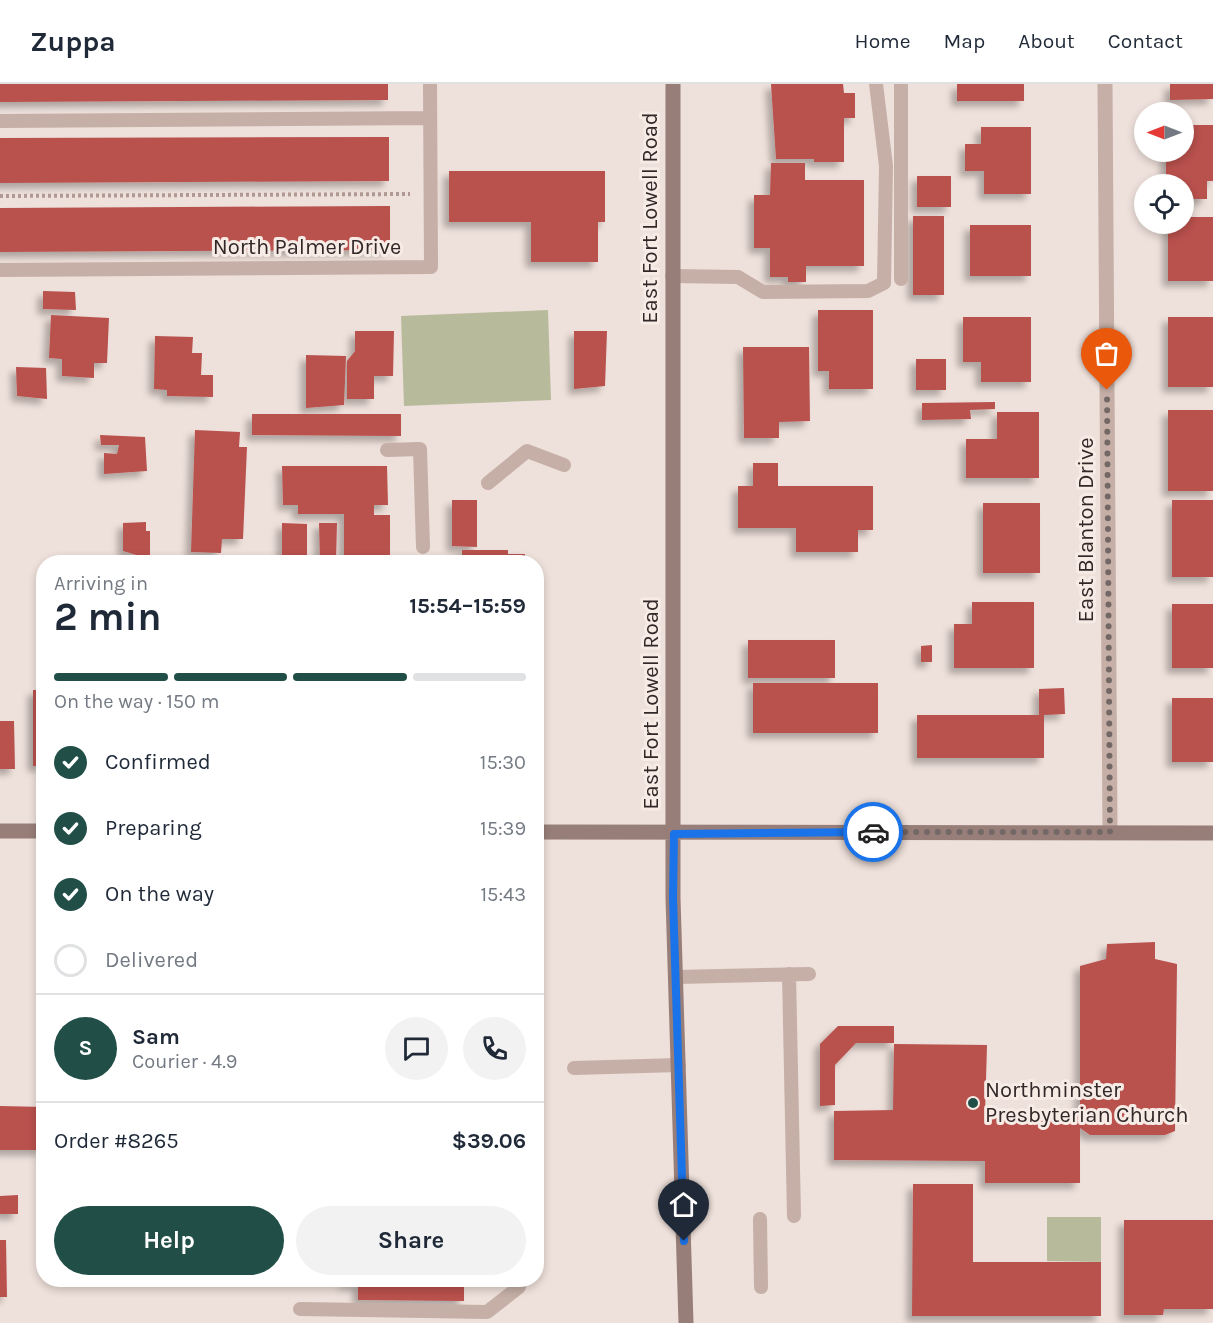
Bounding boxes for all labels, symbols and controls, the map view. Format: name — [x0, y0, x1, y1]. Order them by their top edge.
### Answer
text: Zuppa — [30, 25, 116, 58]
text: Home — [855, 29, 911, 53]
text: Map — [944, 29, 985, 53]
text: About — [1018, 29, 1075, 53]
text: Contact — [1108, 29, 1183, 53]
north arrow — [1134, 102, 1194, 162]
map controls — [1134, 102, 1194, 234]
street label: East Fort Lowell Road — [637, 112, 663, 324]
button: locate — [1134, 174, 1194, 234]
street label: North Palmer Drive — [213, 234, 401, 260]
pin — [1081, 328, 1132, 390]
icon: bag — [1090, 337, 1123, 370]
street label: East Blanton Drive — [1073, 438, 1099, 622]
text: Arriving in — [54, 572, 148, 595]
text: 15:54–15:59 — [409, 593, 526, 619]
text: 2 min — [54, 594, 162, 640]
street label: East Fort Lowell Road — [638, 598, 664, 810]
text: On the way · 150 m — [54, 690, 219, 713]
icon: check — [54, 746, 87, 779]
text: Confirmed — [105, 749, 211, 775]
text: 15:30 — [480, 751, 526, 774]
courier — [843, 802, 903, 862]
icon: check — [54, 812, 87, 845]
text: Preparing — [105, 815, 202, 841]
icon: car — [857, 816, 890, 849]
text: 15:39 — [480, 817, 526, 840]
icon: check — [54, 878, 87, 911]
text: On the way — [105, 881, 214, 907]
text: 15:43 — [481, 883, 526, 906]
text: Delivered — [105, 947, 198, 973]
button: chat — [385, 1017, 448, 1080]
button: phone — [463, 1017, 526, 1080]
text: Sam — [132, 1024, 180, 1050]
text: S — [78, 1035, 93, 1061]
text: Courier · 4.9 — [132, 1050, 237, 1073]
place label: Northminster Presbyterian Church — [985, 1077, 1189, 1128]
marker: Northminster Presbyterian Church — [966, 1096, 980, 1110]
text: Order #8265 — [54, 1128, 179, 1154]
text: $39.06 — [452, 1128, 526, 1154]
pin — [658, 1179, 709, 1241]
icon: home — [667, 1188, 700, 1221]
button: Help — [54, 1206, 284, 1275]
button: Share — [296, 1206, 526, 1275]

